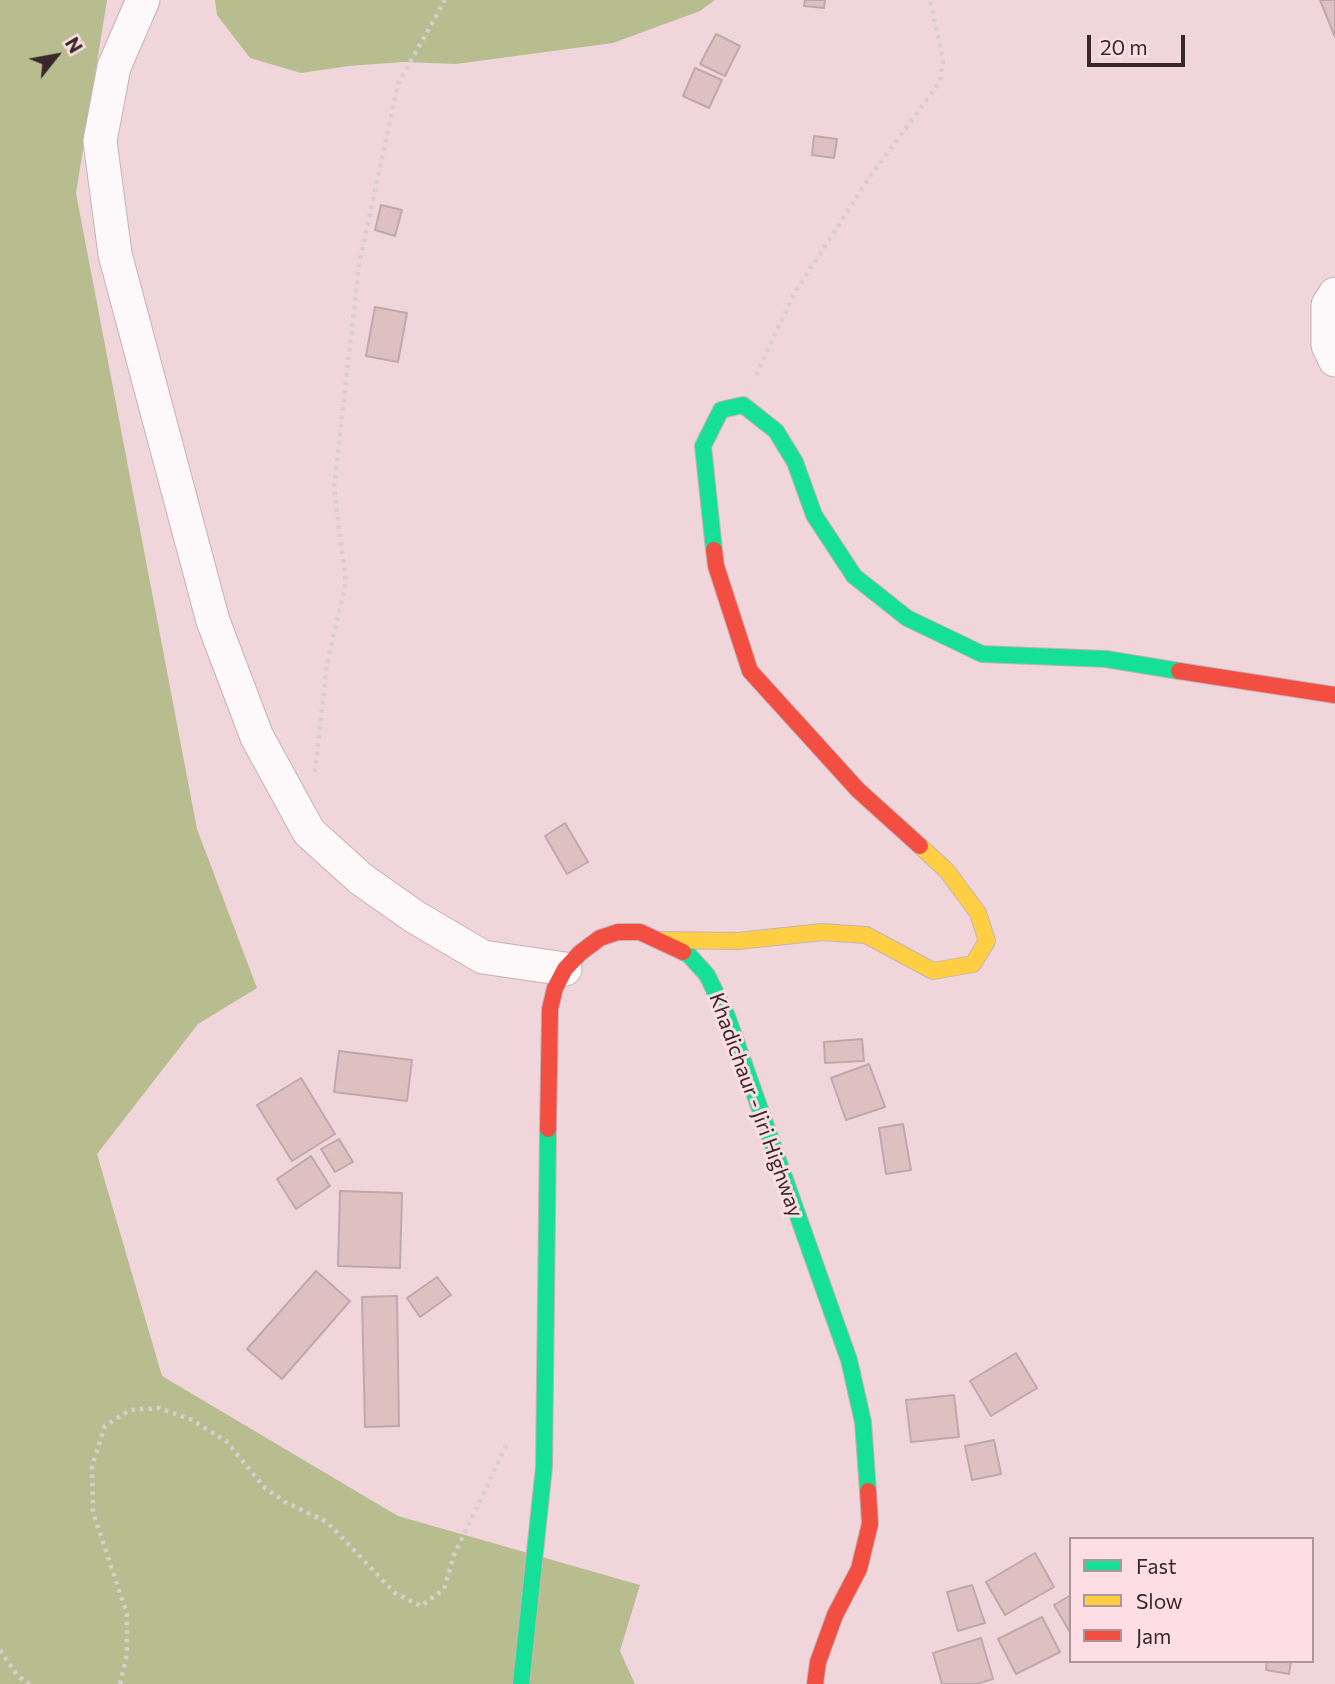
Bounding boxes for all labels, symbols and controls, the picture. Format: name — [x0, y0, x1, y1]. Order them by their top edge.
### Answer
north arrow — [21, 21, 91, 91]
scale bar — [1090, 21, 1188, 65]
text: N — [61, 33, 88, 57]
text: 20 m — [1100, 34, 1148, 59]
street label: Khadichaur - Jiri Highway — [704, 989, 808, 1221]
legend — [1069, 1537, 1314, 1663]
text: Fast — [1136, 1553, 1177, 1578]
text: Slow — [1136, 1588, 1183, 1613]
text: Jam — [1136, 1623, 1171, 1648]

